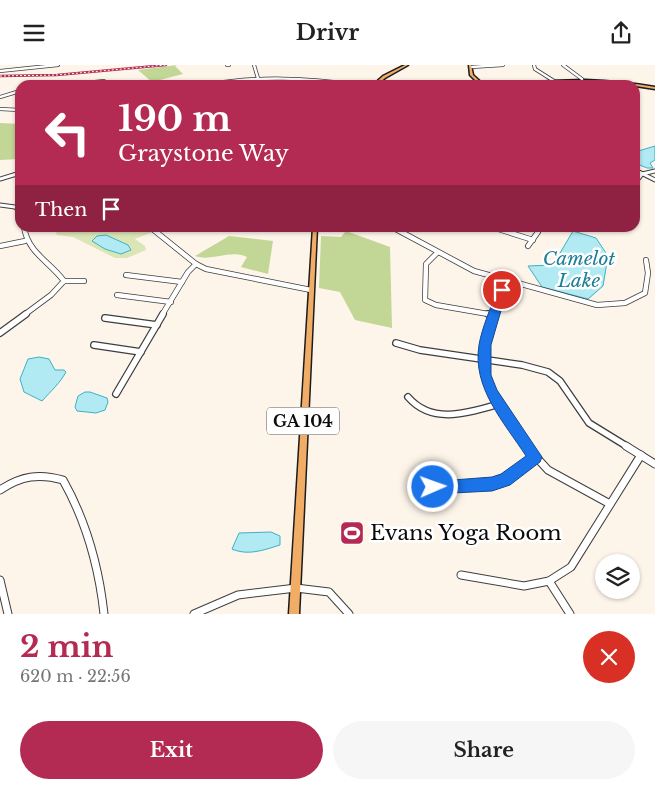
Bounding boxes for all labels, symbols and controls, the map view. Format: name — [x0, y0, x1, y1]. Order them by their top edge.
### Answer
icon: menu — [20, 19, 48, 47]
text: Drivr — [296, 19, 359, 46]
icon: share — [607, 19, 635, 47]
text: 190 m — [118, 97, 231, 140]
icon: left — [35, 100, 100, 165]
text: Graystone Way — [118, 140, 289, 167]
icon: arrive — [97, 195, 125, 223]
text: Then — [35, 198, 87, 221]
water label: Camelot Lake — [543, 247, 615, 292]
pin — [481, 269, 523, 311]
icon: arrive — [488, 276, 516, 304]
road number: GA 104 — [267, 407, 339, 435]
position arrow — [406, 460, 458, 512]
sports icon: Evans Yoga Room — [339, 520, 365, 546]
place label: Evans Yoga Room — [370, 520, 562, 546]
map controls — [595, 554, 640, 599]
button: layers — [595, 554, 640, 599]
text: 2 min — [20, 628, 113, 665]
button: close — [583, 631, 635, 683]
text: 620 m · 22:56 — [20, 666, 131, 686]
button: Exit — [20, 721, 323, 779]
button: Share — [333, 721, 635, 779]

